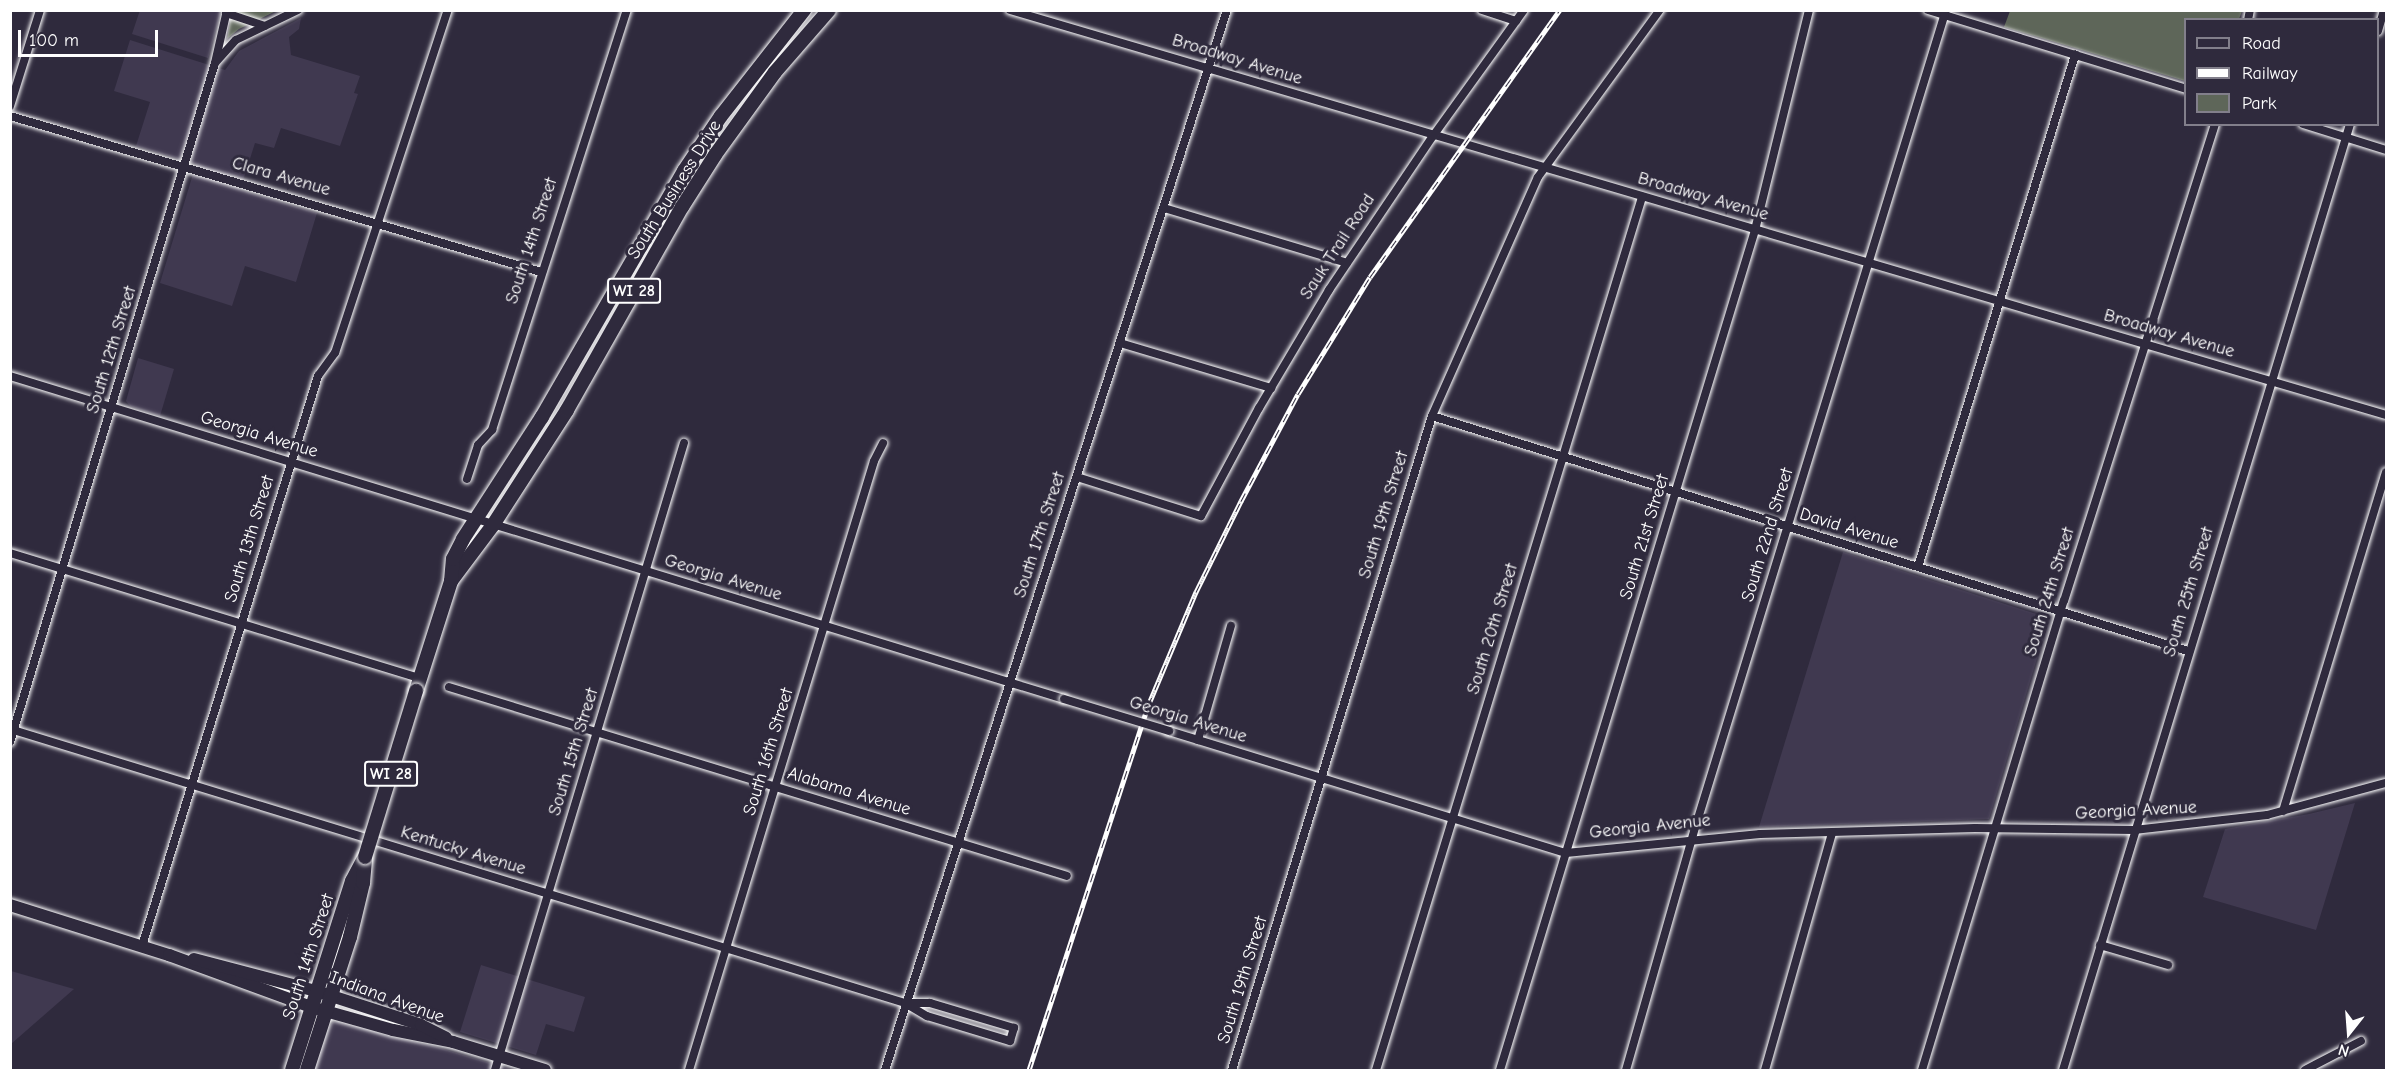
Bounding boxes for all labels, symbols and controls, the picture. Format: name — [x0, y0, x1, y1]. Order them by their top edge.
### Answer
scale bar — [21, 18, 160, 56]
legend — [2184, 18, 2379, 126]
text: 100 m — [29, 30, 79, 51]
street label: Broadway Avenue — [1169, 30, 1305, 90]
text: Road — [2242, 33, 2281, 54]
text: Railway — [2242, 63, 2298, 84]
text: Park — [2242, 93, 2276, 114]
street label: South Business Drive — [623, 116, 727, 264]
street label: Clara Avenue — [229, 153, 333, 201]
street label: Broadway Avenue — [1635, 168, 1771, 226]
street label: South 14th Street — [501, 175, 563, 307]
street label: Sauk Trail Road — [1296, 190, 1380, 304]
road number: WI 28 — [607, 278, 661, 304]
street label: South 12th Street — [82, 284, 142, 416]
street label: Broadway Avenue — [2101, 305, 2237, 363]
street label: Georgia Avenue — [198, 407, 320, 463]
street label: South 19th Street — [1354, 449, 1414, 581]
street label: South 22nd Street — [1737, 465, 1799, 605]
street label: South 17th Street — [1009, 469, 1071, 601]
street label: South 21st Street — [1616, 472, 1674, 602]
street label: South 13th Street — [220, 473, 280, 605]
street label: David Avenue — [1797, 504, 1901, 554]
street label: South 24th Street — [2020, 525, 2080, 659]
street label: South 25th Street — [2159, 525, 2219, 659]
street label: Georgia Avenue — [662, 550, 784, 606]
street label: South 20th Street — [1463, 561, 1523, 697]
street label: South 15th Street — [544, 686, 604, 818]
street label: South 16th Street — [739, 686, 799, 818]
street label: Georgia Avenue — [1127, 692, 1249, 748]
road number: WI 28 — [364, 761, 418, 787]
street label: Alabama Avenue — [785, 763, 913, 821]
street label: Georgia Avenue — [2075, 797, 2197, 825]
street label: Georgia Avenue — [1588, 810, 1712, 844]
street label: Kentucky Avenue — [398, 822, 528, 880]
street label: South 14th Street — [278, 891, 340, 1023]
street label: South 19th Street — [1213, 914, 1273, 1046]
street label: Indiana Avenue — [327, 967, 447, 1029]
north arrow — [2319, 1003, 2379, 1063]
text: N — [2336, 1040, 2351, 1060]

